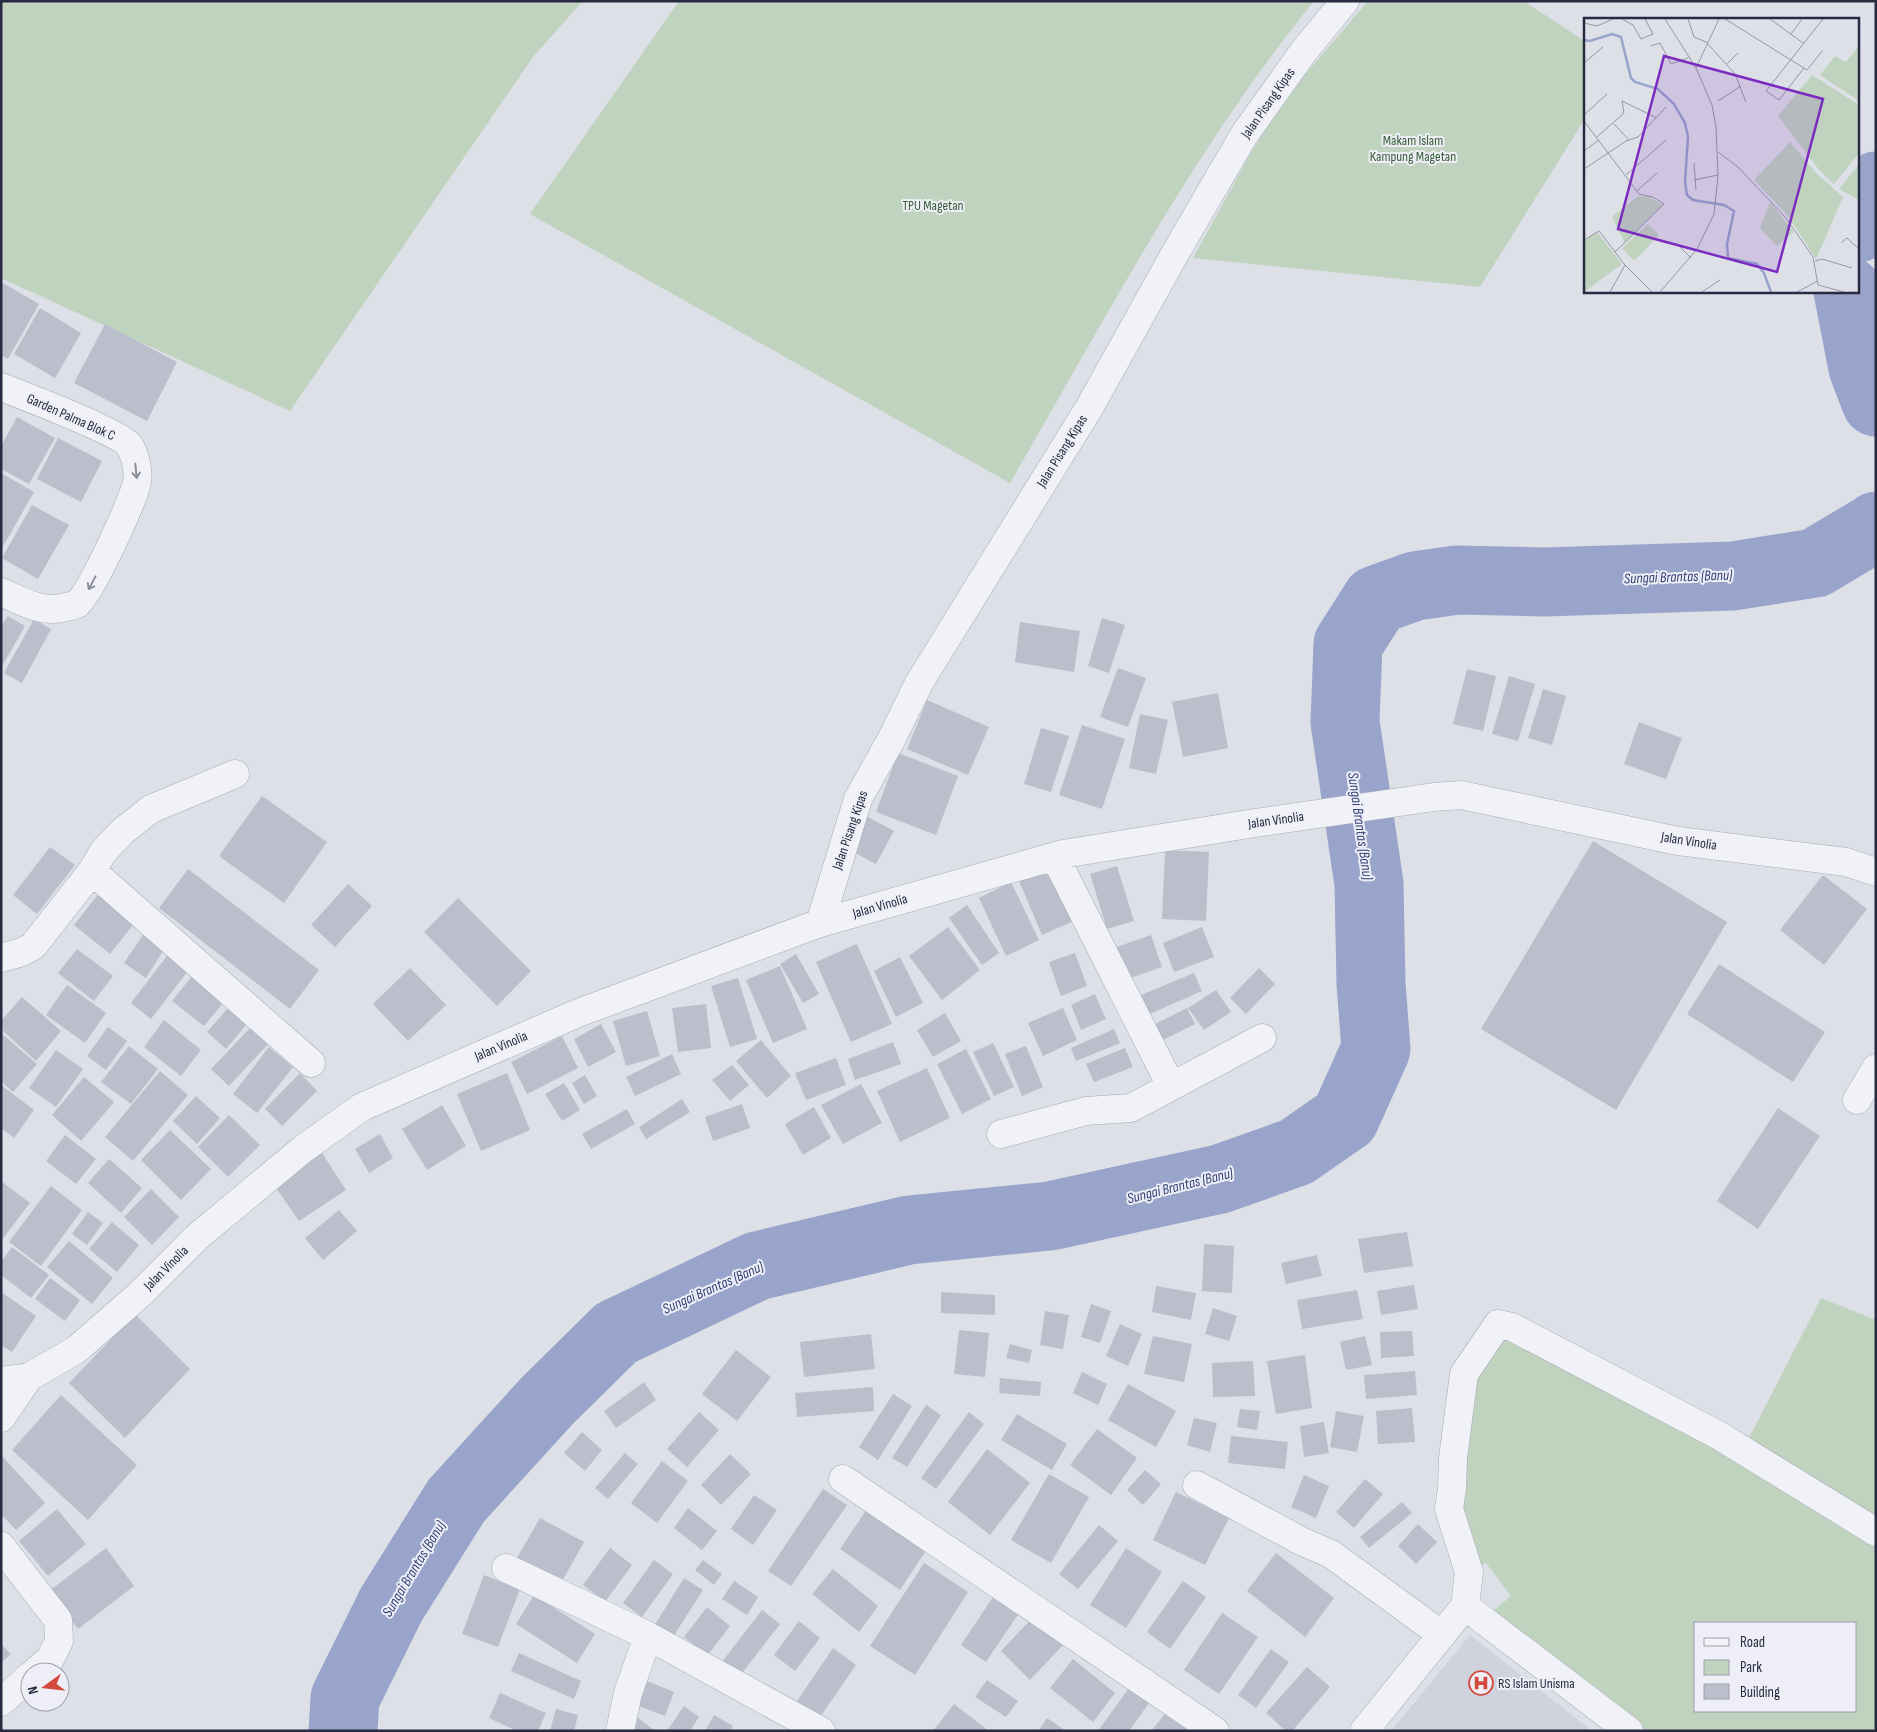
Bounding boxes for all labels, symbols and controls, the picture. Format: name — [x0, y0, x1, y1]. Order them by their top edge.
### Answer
inset map — [1584, 18, 1860, 292]
street label: Jalan Pisang Kipas — [1237, 64, 1299, 142]
park label: Makam Islam Kampung Magetan — [1370, 132, 1456, 165]
park label: TPU Magetan — [902, 197, 964, 214]
street label: Garden Palma Blok C — [24, 390, 118, 444]
street label: Jalan Pisang Kipas — [1032, 412, 1091, 491]
one-way arrow — [131, 462, 141, 478]
water label: Sungai Brantas (Banu) — [1623, 566, 1733, 588]
one-way arrow — [87, 576, 97, 591]
water label: Sungai Brantas (Banu) — [1343, 771, 1377, 882]
street label: Jalan Pisang Kipas — [828, 788, 871, 873]
street label: Jalan Vinolia — [1246, 808, 1305, 832]
street label: Jalan Vinolia — [1659, 828, 1718, 854]
street label: Jalan Vinolia — [850, 890, 909, 922]
street label: Jalan Vinolia — [471, 1027, 530, 1065]
water label: Sungai Brantas (Banu) — [1125, 1163, 1236, 1208]
street label: Jalan Vinolia — [139, 1242, 192, 1295]
water label: Sungai Brantas (Banu) — [660, 1257, 767, 1319]
water label: Sungai Brantas (Banu) — [378, 1517, 450, 1620]
legend — [1694, 1622, 1857, 1712]
text: Road — [1740, 1633, 1765, 1652]
text: Park — [1740, 1658, 1762, 1677]
north arrow — [20, 1662, 70, 1712]
hospital icon: RS Islam Unisma — [1468, 1670, 1494, 1696]
place label: RS Islam Unisma — [1498, 1675, 1575, 1692]
text: Building — [1740, 1683, 1780, 1702]
text: N — [24, 1684, 42, 1696]

